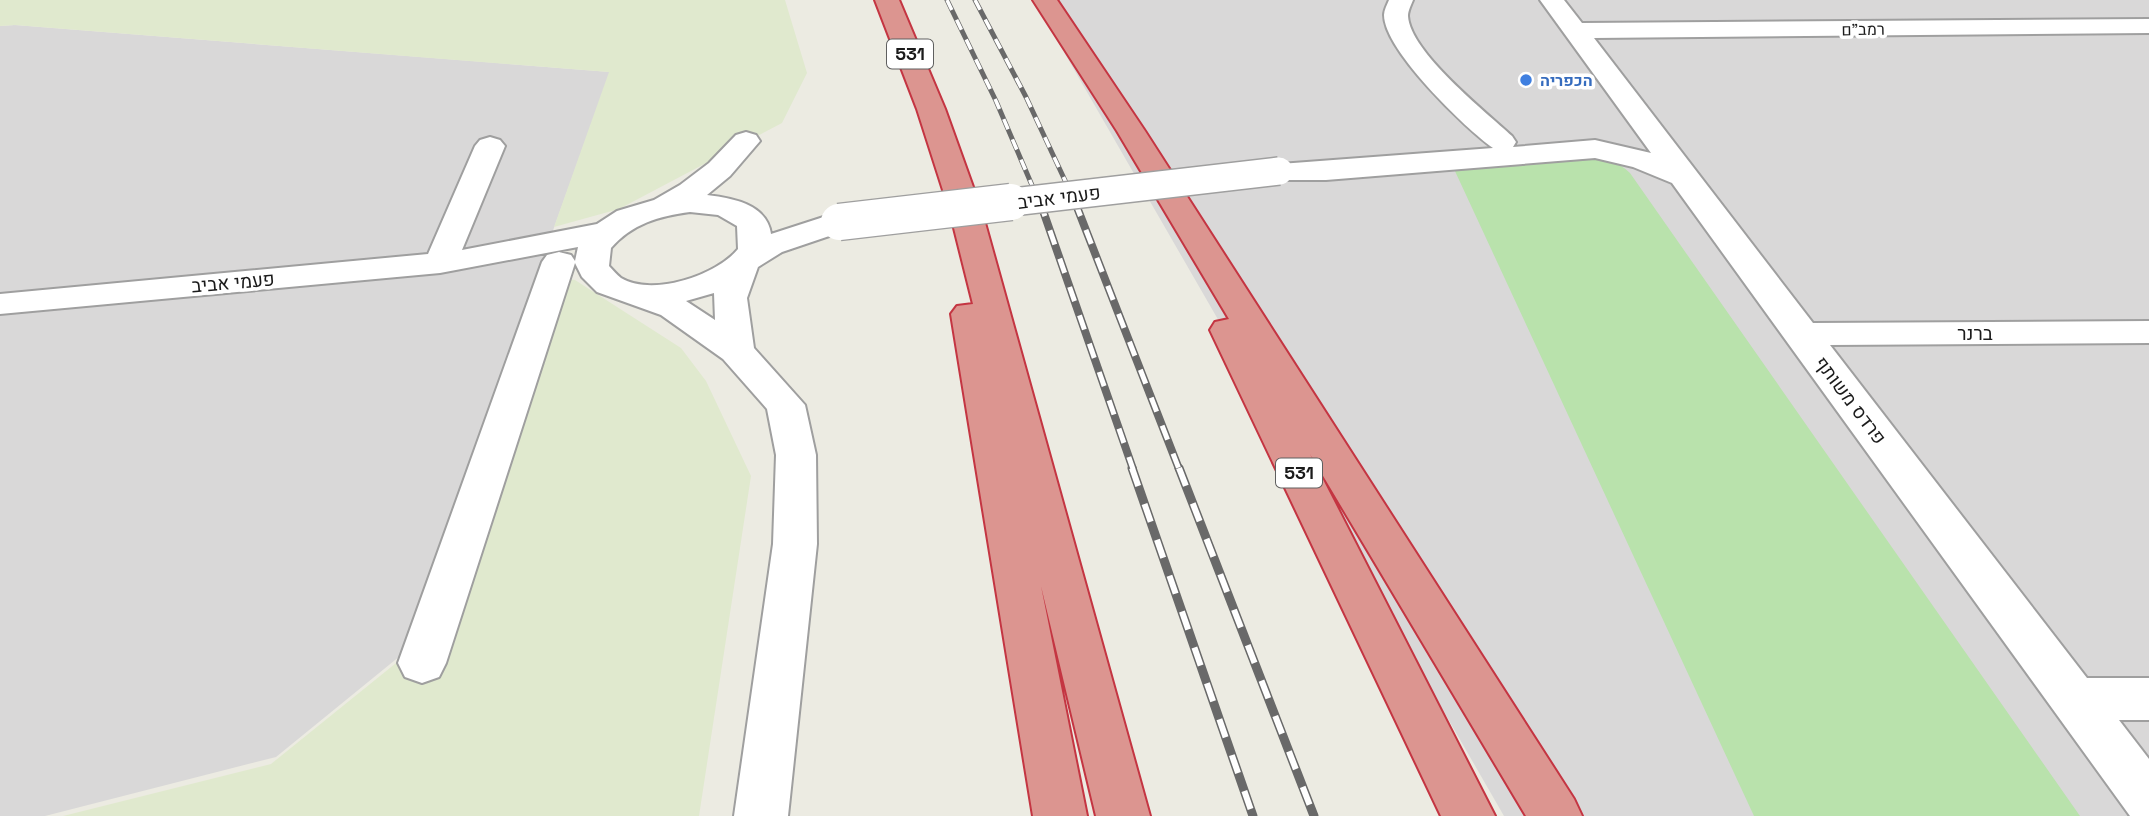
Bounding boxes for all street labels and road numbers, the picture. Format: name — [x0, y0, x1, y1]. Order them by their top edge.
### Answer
street label: רמב"ם — [1841, 19, 1885, 40]
road number: 531 — [887, 40, 933, 68]
street label: פעמי אביב — [1016, 180, 1102, 215]
street label: פעמי אביב — [190, 266, 276, 299]
street label: ברנר — [1957, 321, 1993, 346]
street label: פרדס משותף — [1809, 351, 1892, 449]
road number: 531 — [1276, 458, 1322, 488]

